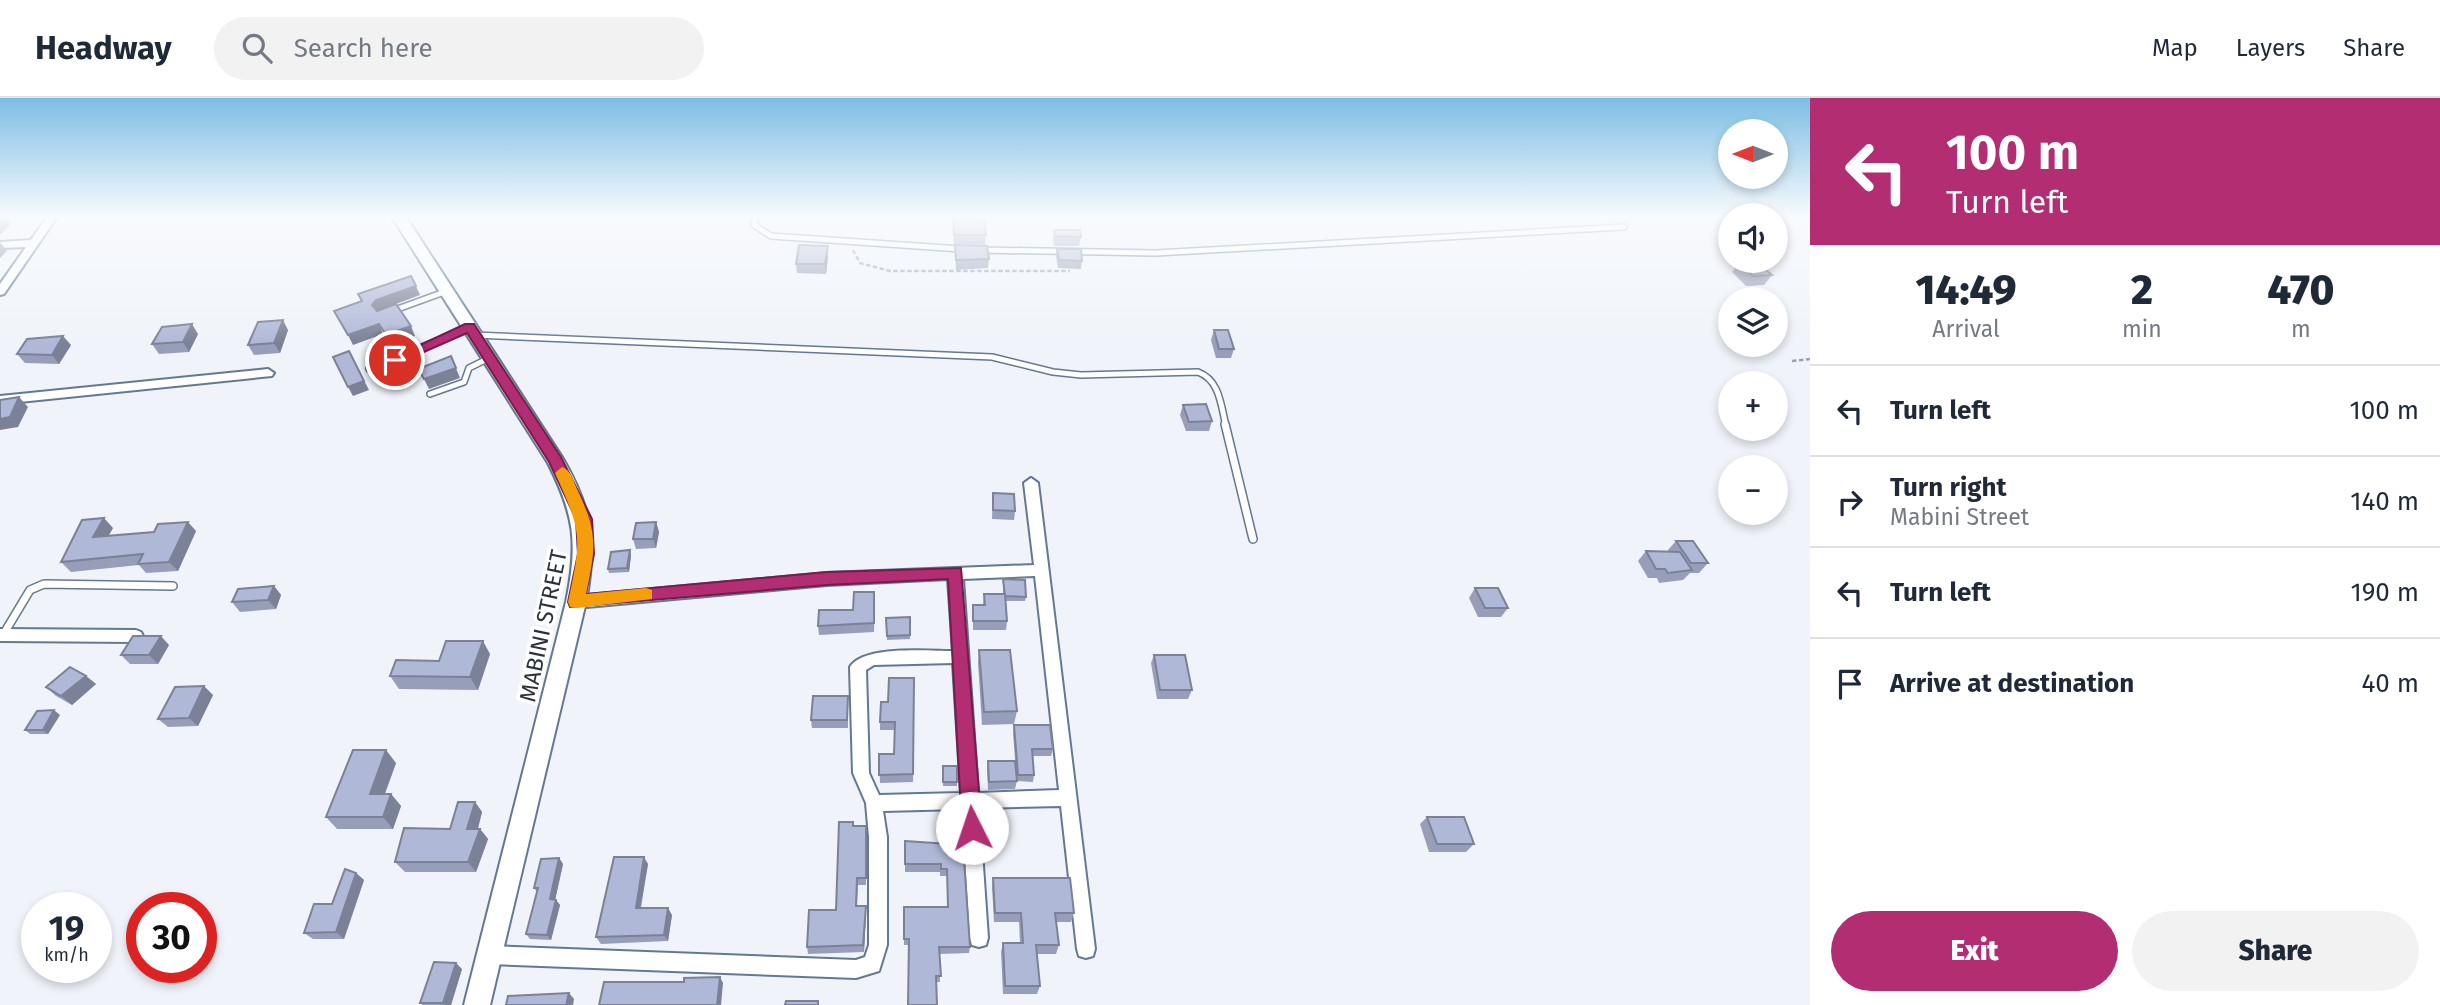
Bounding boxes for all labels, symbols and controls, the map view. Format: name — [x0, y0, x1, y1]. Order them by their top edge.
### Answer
search box — [214, 17, 704, 80]
text: Headway — [35, 28, 172, 68]
icon: search — [238, 29, 276, 67]
text: Search here — [294, 33, 433, 64]
text: Map — [2152, 34, 2198, 62]
text: Layers — [2236, 34, 2305, 62]
text: Share — [2343, 34, 2405, 62]
north arrow — [1718, 119, 1788, 189]
map controls — [1718, 119, 1788, 525]
text: 100 m — [1946, 123, 2079, 182]
icon: left — [1831, 126, 1922, 217]
text: Turn left — [1946, 183, 2068, 221]
button: sound — [1718, 203, 1788, 273]
text: 14:49 — [1915, 265, 2017, 315]
text: 2 — [2131, 265, 2153, 315]
text: 470 — [2267, 265, 2335, 315]
button: layers — [1718, 287, 1788, 357]
text: Arrival — [1932, 315, 2000, 343]
text: min — [2122, 315, 2162, 343]
text: m — [2291, 315, 2311, 343]
pin — [365, 330, 425, 390]
icon: arrive — [376, 341, 414, 379]
button: + — [1718, 371, 1788, 441]
icon: left — [1831, 392, 1869, 430]
text: Turn left — [1890, 395, 1991, 426]
text: 100 m — [2350, 395, 2419, 426]
button: − — [1718, 455, 1788, 525]
text: Turn right — [1890, 472, 2007, 503]
icon: right — [1831, 483, 1869, 521]
text: 140 m — [2350, 486, 2419, 517]
text: Mabini Street — [1890, 503, 2029, 531]
street label: MABINI STREET — [513, 547, 573, 705]
icon: left — [1831, 574, 1869, 612]
text: Turn left — [1890, 577, 1991, 608]
text: 190 m — [2350, 577, 2419, 608]
icon: arrive — [1831, 665, 1869, 703]
text: Arrive at destination — [1890, 668, 2134, 699]
text: 40 m — [2361, 668, 2419, 699]
position arrow — [935, 791, 1009, 865]
speed limit sign: 30 — [126, 892, 217, 983]
text: 19 — [49, 907, 84, 949]
button: Exit — [1831, 911, 2118, 991]
button: Share — [2132, 911, 2419, 991]
text: km/h — [44, 944, 89, 966]

